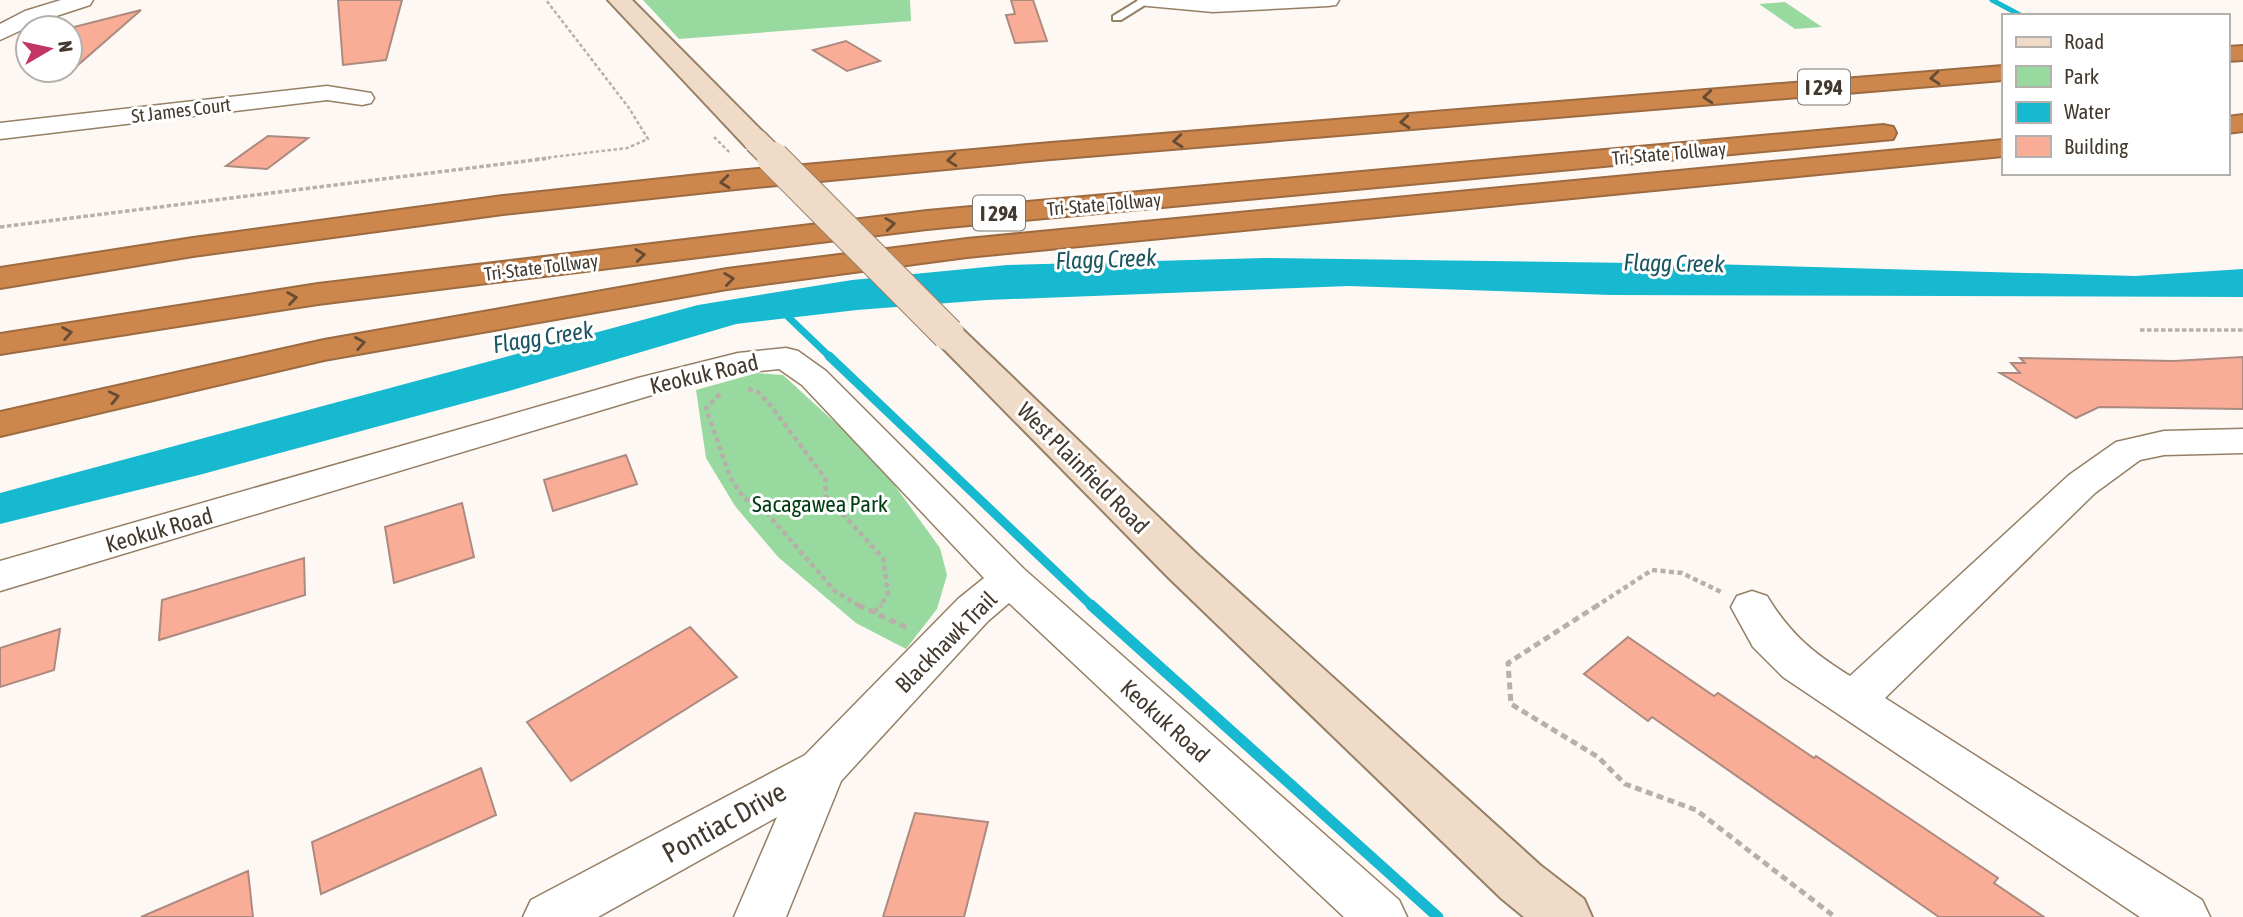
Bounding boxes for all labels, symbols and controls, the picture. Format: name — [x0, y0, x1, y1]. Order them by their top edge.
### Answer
north arrow — [14, 14, 84, 84]
legend — [2002, 14, 2229, 175]
text: Road — [2064, 29, 2104, 53]
text: N — [54, 39, 78, 54]
text: Park — [2064, 64, 2099, 88]
road number: I 294 — [1798, 70, 1850, 104]
one-way arrow — [1929, 70, 1940, 85]
one-way arrow — [1703, 89, 1714, 104]
street label: St James Court — [130, 93, 232, 127]
text: Water — [2064, 99, 2111, 123]
one-way arrow — [1399, 114, 1410, 129]
one-way arrow — [1173, 133, 1184, 148]
text: Building — [2064, 134, 2128, 158]
street label: Tri-State Tollway — [1611, 137, 1727, 169]
one-way arrow — [946, 152, 957, 167]
one-way arrow — [719, 174, 731, 189]
street label: Tri-State Tollway — [1046, 188, 1162, 220]
road number: I 294 — [973, 196, 1025, 230]
one-way arrow — [884, 217, 896, 232]
water label: Flagg Creek — [1055, 244, 1158, 274]
one-way arrow — [634, 248, 645, 263]
street label: Tri-State Tollway — [483, 249, 599, 285]
water label: Flagg Creek — [1623, 249, 1725, 277]
one-way arrow — [723, 272, 735, 287]
one-way arrow — [286, 291, 298, 306]
water label: Flagg Creek — [491, 316, 596, 358]
one-way arrow — [62, 326, 73, 341]
one-way arrow — [354, 337, 366, 352]
street label: Keokuk Road — [647, 349, 761, 399]
one-way arrow — [108, 390, 120, 405]
street label: West Plainfield Road — [1012, 397, 1154, 539]
park label: Sacagawea Park — [752, 491, 888, 517]
street label: Keokuk Road — [102, 502, 216, 558]
street label: Blackhawk Trail — [890, 586, 1002, 698]
street label: Keokuk Road — [1115, 674, 1215, 768]
street label: Pontiac Drive — [657, 775, 791, 869]

